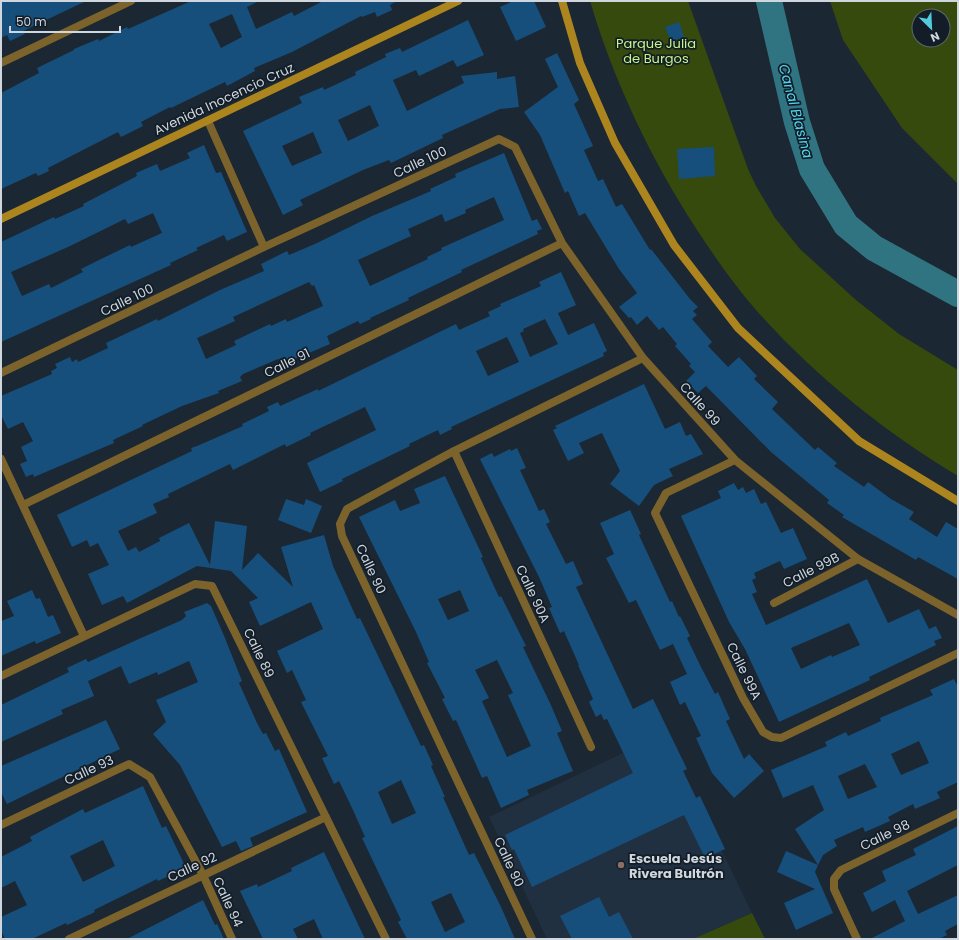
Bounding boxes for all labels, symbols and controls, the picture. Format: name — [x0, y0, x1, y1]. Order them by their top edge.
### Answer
scale bar — [10, 8, 120, 34]
north arrow — [911, 8, 951, 48]
text: 50 m — [16, 13, 47, 30]
text: N — [928, 28, 942, 46]
park label: Parque Julia de Burgos — [616, 34, 696, 68]
street label: Avenida Inocencio Cruz — [151, 58, 297, 140]
water label: Canal Blasina — [774, 62, 818, 161]
street label: Calle 100 — [390, 141, 450, 183]
street label: Calle 100 — [97, 279, 157, 321]
street label: Calle 91 — [261, 344, 313, 382]
street label: Calle 99 — [675, 378, 725, 430]
street label: Calle 90 — [351, 541, 391, 597]
street label: Calle 99B — [779, 548, 843, 592]
street label: Calle 90A — [511, 562, 555, 626]
street label: Calle 89 — [239, 625, 279, 681]
street label: Calle 99A — [722, 639, 766, 703]
street label: Calle 93 — [61, 750, 117, 790]
street label: Calle 98 — [857, 815, 913, 855]
street label: Calle 90 — [489, 834, 529, 890]
street label: Calle 92 — [164, 847, 220, 887]
place label: Escuela Jesús Rivera Bultrón — [629, 849, 724, 883]
marker: Escuela Jesús Rivera Bultrón — [616, 860, 626, 870]
street label: Calle 94 — [208, 874, 248, 930]

